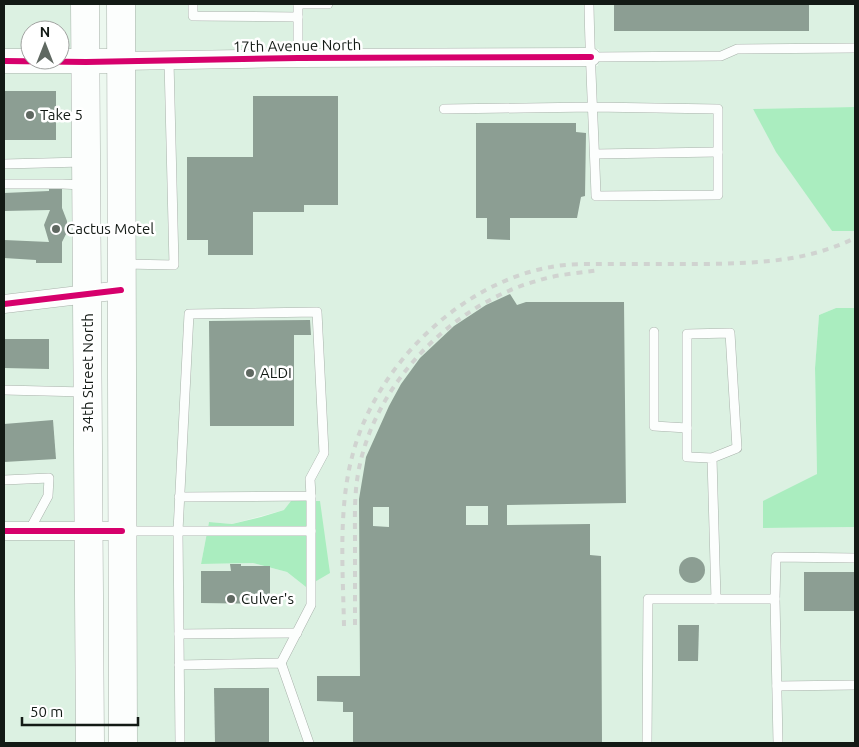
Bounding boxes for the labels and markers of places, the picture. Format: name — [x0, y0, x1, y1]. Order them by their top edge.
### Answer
place label: Take 5 — [40, 106, 83, 123]
marker: Take 5 — [24, 109, 36, 121]
place label: Cactus Motel — [66, 220, 154, 237]
marker: Cactus Motel — [50, 223, 62, 235]
place label: ALDI — [260, 364, 292, 381]
marker: ALDI — [244, 367, 256, 379]
place label: Culver's — [241, 590, 294, 607]
marker: Culver's — [225, 593, 237, 605]

